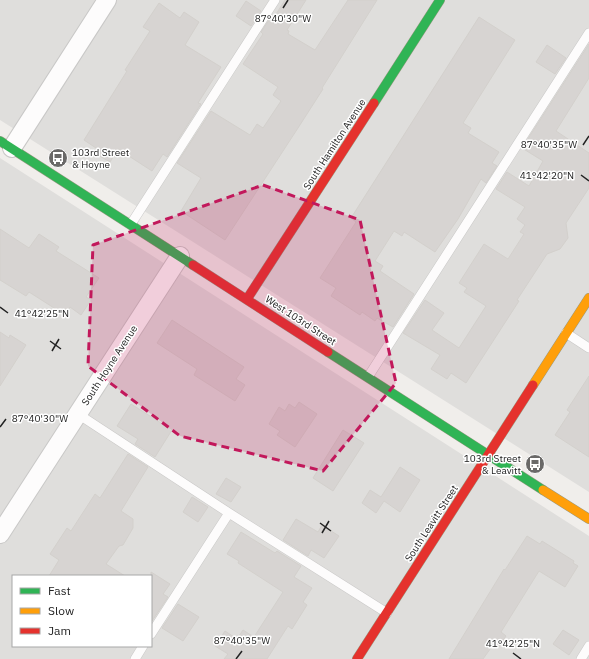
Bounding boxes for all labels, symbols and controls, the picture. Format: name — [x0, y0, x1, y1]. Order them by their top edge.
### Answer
text: 87°40'30"W — [255, 12, 311, 25]
street label: South Hamilton Avenue — [300, 96, 369, 192]
text: 87°40'35"W — [521, 138, 577, 151]
place label: 103rd Street & Hoyne — [72, 146, 130, 171]
bus stop icon: 103rd Street & Hoyne — [47, 147, 69, 169]
text: 41°42'20"N — [520, 169, 574, 182]
street label: West 103rd Street — [263, 293, 339, 348]
text: 41°42'25"N — [15, 307, 69, 320]
street label: South Hoyne Avenue — [79, 322, 141, 408]
text: 87°40'30"W — [12, 412, 68, 425]
place label: 103rd Street & Leavitt — [464, 452, 521, 477]
bus stop icon: 103rd Street & Leavitt — [524, 453, 546, 475]
street label: South Leavitt Street — [402, 482, 461, 564]
legend — [12, 575, 152, 647]
text: Fast — [48, 583, 71, 598]
text: Slow — [48, 603, 74, 618]
text: Jam — [48, 623, 71, 638]
text: 87°40'35"W — [214, 634, 270, 647]
text: 41°42'25"N — [486, 637, 540, 650]

